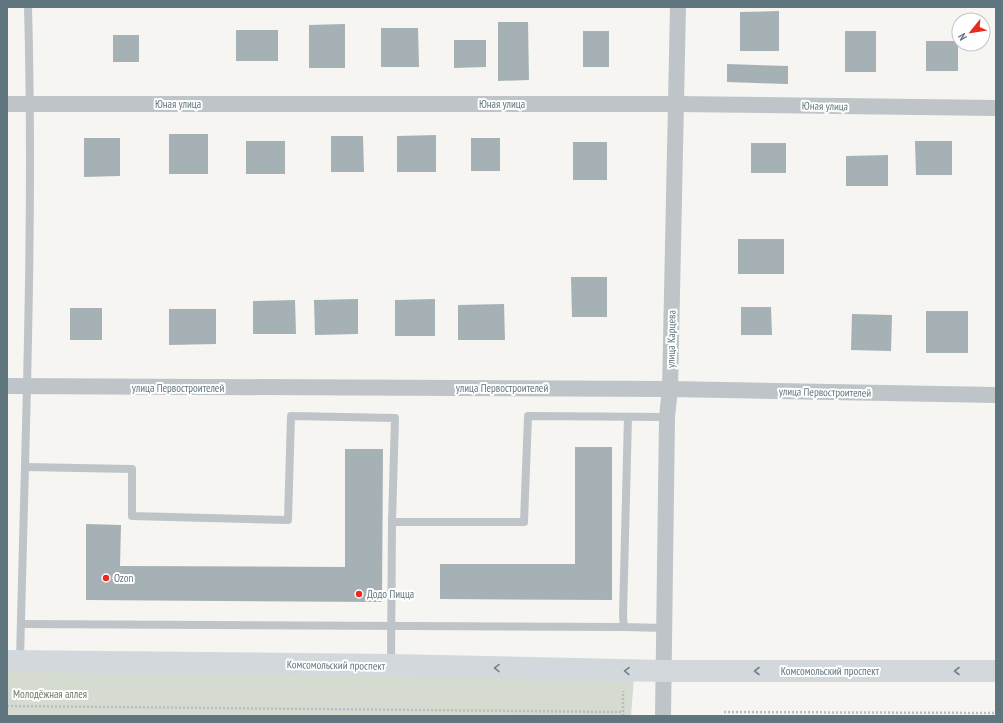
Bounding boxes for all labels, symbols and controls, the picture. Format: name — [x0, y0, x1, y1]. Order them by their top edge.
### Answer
north arrow — [951, 12, 991, 52]
text: N — [955, 31, 970, 43]
street label: Юная улица — [155, 97, 201, 111]
street label: Юная улица — [479, 97, 525, 111]
street label: Юная улица — [802, 99, 848, 113]
street label: улица Карцева — [663, 310, 679, 368]
street label: улица Первостроителей — [132, 381, 224, 395]
street label: улица Первостроителей — [456, 381, 548, 395]
street label: улица Первостроителей — [779, 384, 872, 400]
place label: Ozon — [114, 571, 133, 585]
marker: Ozon — [101, 573, 111, 583]
place label: Додо Пицца — [367, 587, 414, 601]
marker: Додо Пицца — [354, 589, 364, 599]
street label: Комсомольский проспект — [287, 657, 386, 673]
one-way arrow — [494, 663, 500, 672]
street label: Комсомольский проспект — [781, 664, 880, 678]
one-way arrow — [624, 666, 630, 675]
one-way arrow — [754, 667, 760, 675]
one-way arrow — [954, 667, 960, 675]
park label: Молодёжная аллея — [13, 687, 87, 701]

